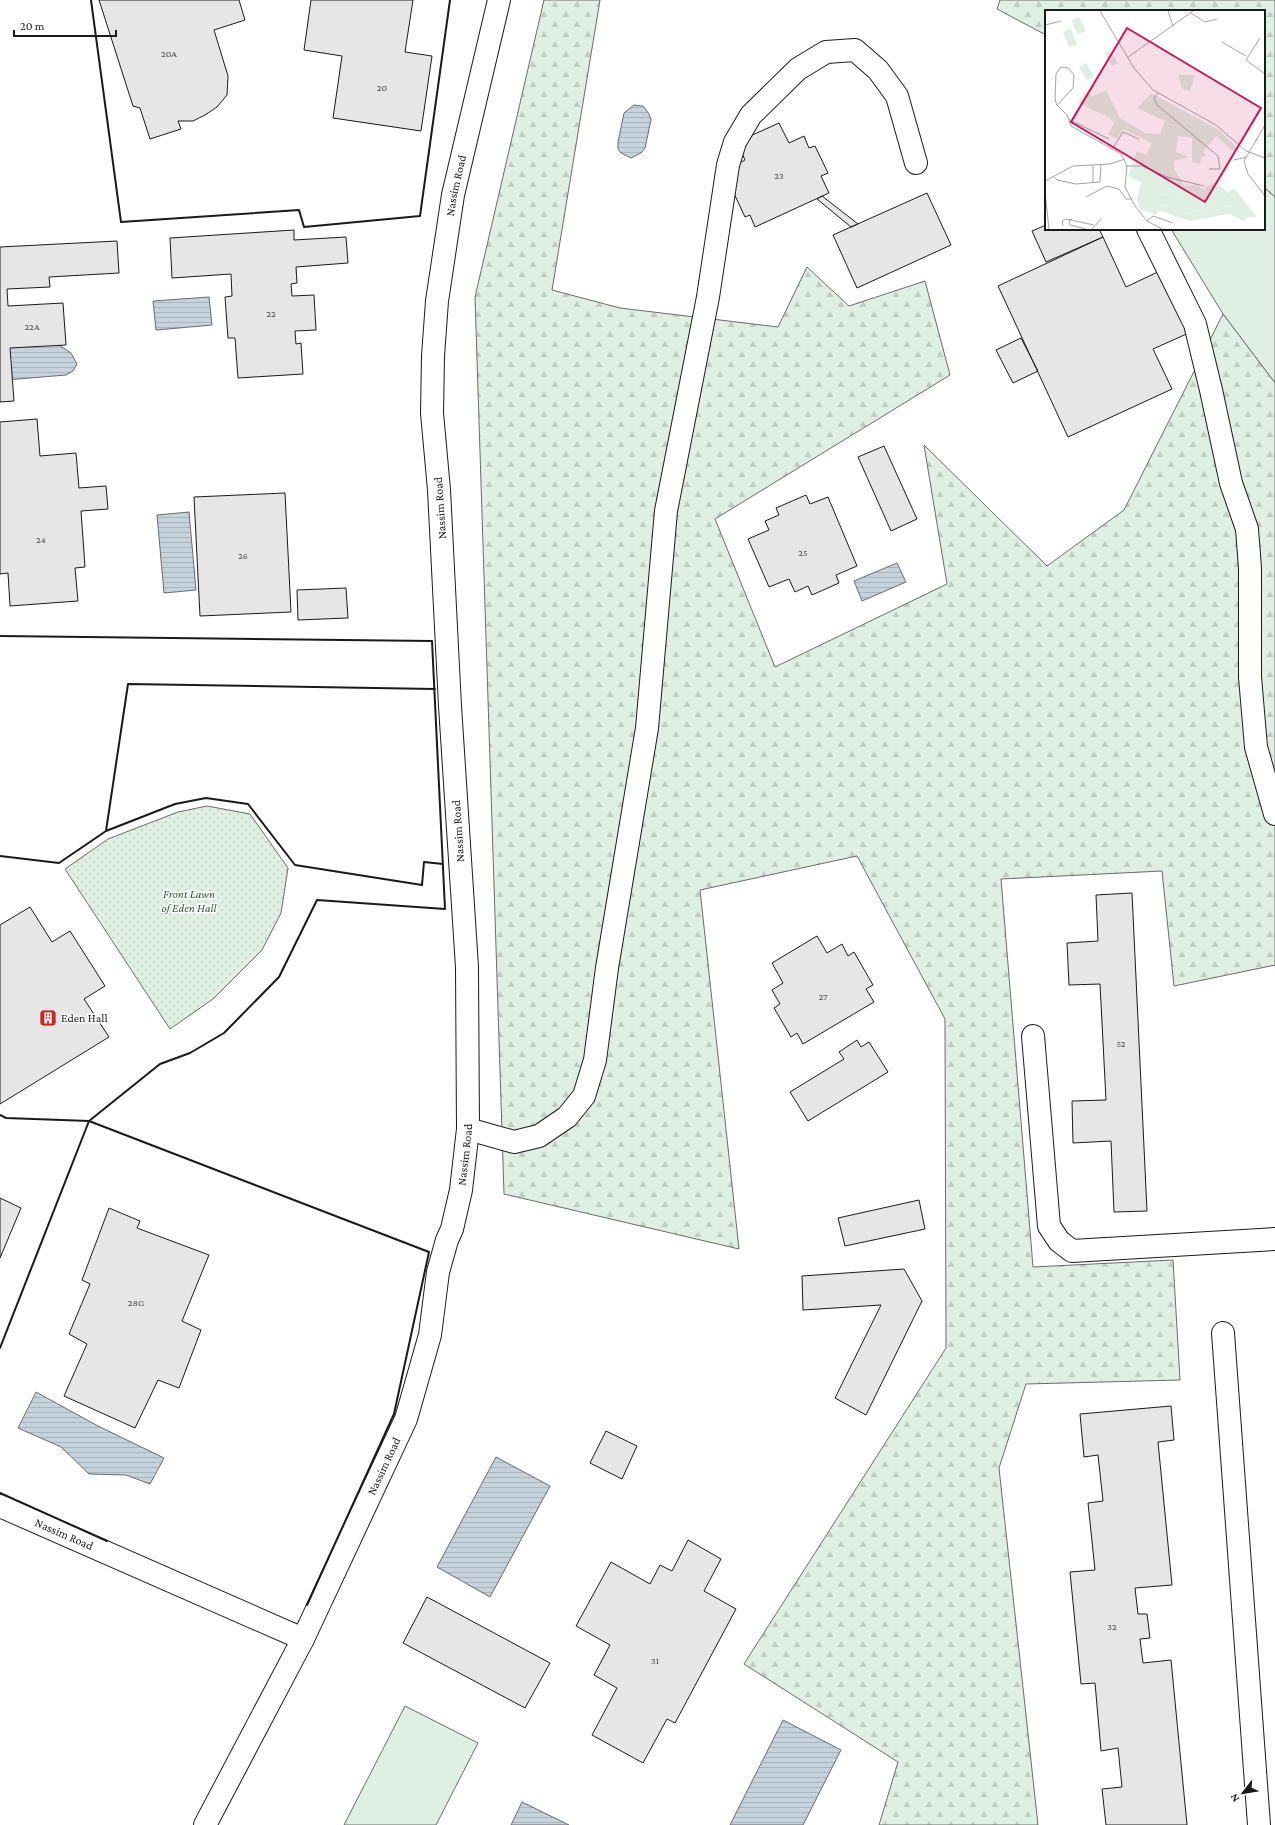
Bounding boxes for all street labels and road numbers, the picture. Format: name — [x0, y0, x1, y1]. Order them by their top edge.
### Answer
street label: Nassim Road — [443, 153, 469, 217]
street label: Nassim Road — [431, 476, 449, 539]
street label: Nassim Road — [449, 799, 467, 862]
street label: Nassim Road — [455, 1123, 475, 1186]
street label: Nassim Road — [364, 1434, 404, 1497]
street label: Nassim Road — [33, 1515, 96, 1553]

